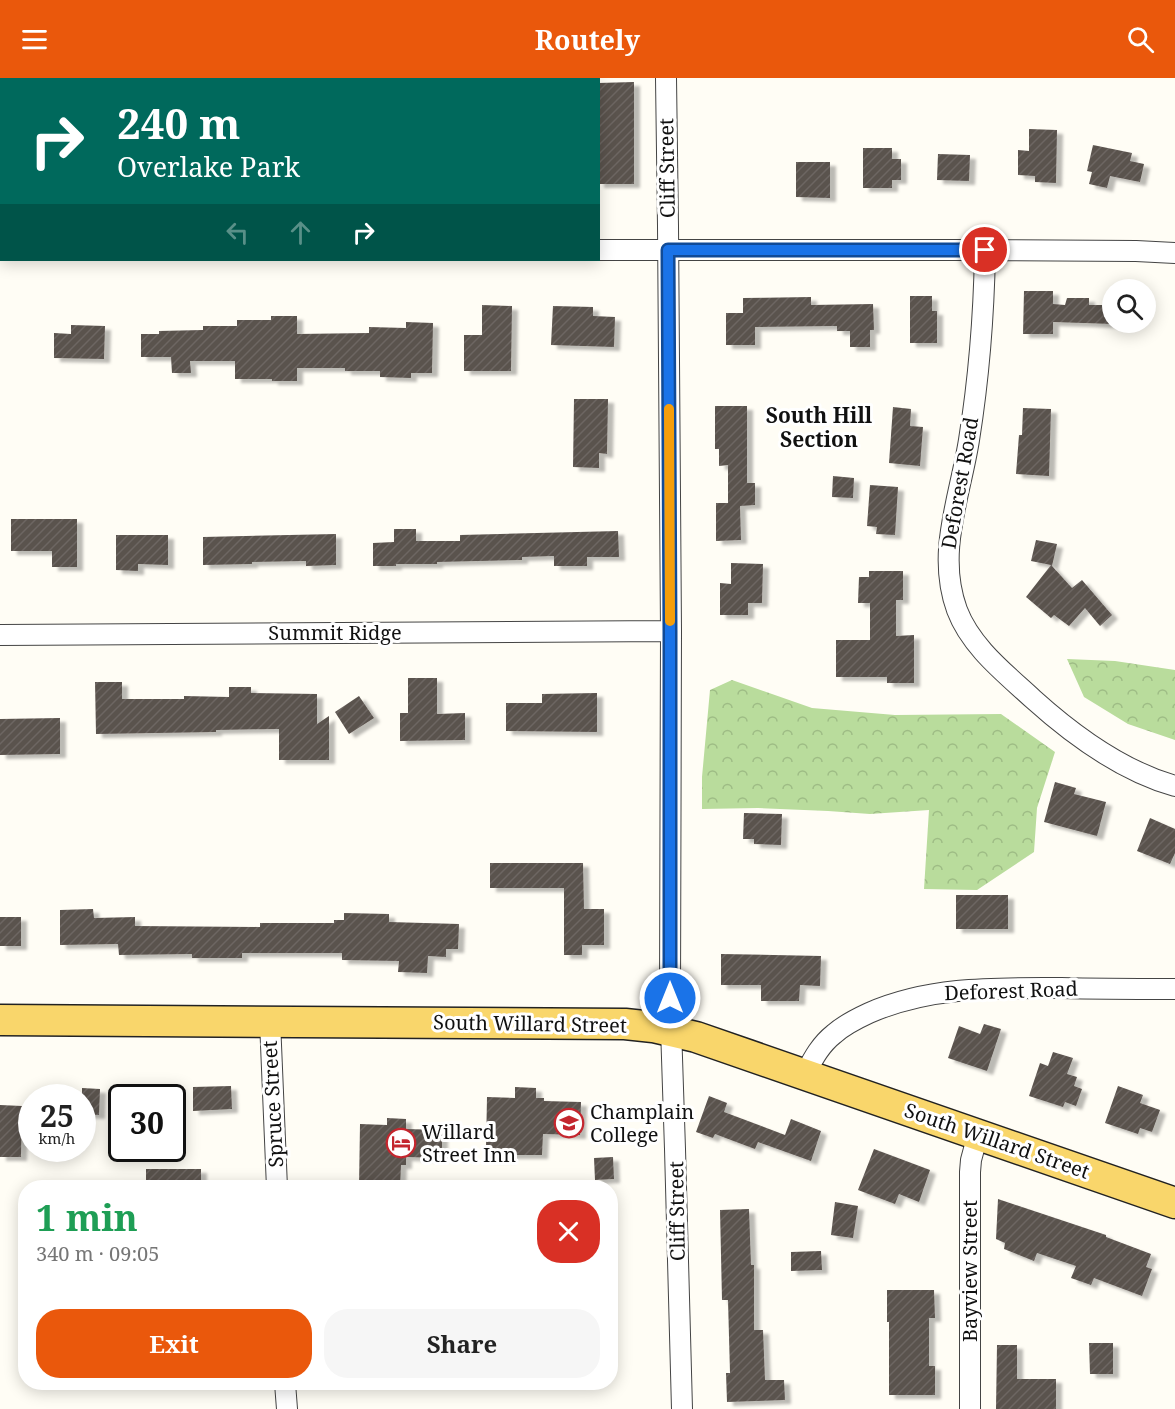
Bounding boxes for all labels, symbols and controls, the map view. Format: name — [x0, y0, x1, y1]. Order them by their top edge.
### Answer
text: Routely — [535, 21, 640, 58]
icon: menu — [18, 23, 51, 56]
icon: search — [1124, 23, 1157, 56]
text: 240 m — [117, 94, 241, 151]
icon: right — [18, 102, 96, 180]
street label: Cliff Street — [652, 118, 681, 218]
text: Overlake Park — [117, 148, 300, 185]
icon: left — [221, 216, 254, 249]
icon: ahead — [284, 216, 317, 249]
icon: right — [347, 216, 380, 249]
pin — [959, 224, 1010, 275]
icon: arrive — [968, 233, 1001, 266]
map controls — [1102, 279, 1156, 333]
button: search — [1102, 279, 1156, 333]
district label: South Hill Section — [766, 401, 873, 453]
street label: Deforest Road — [935, 415, 984, 551]
street label: Summit Ridge — [268, 619, 402, 646]
position arrow — [638, 966, 702, 1030]
street label: Deforest Road — [944, 975, 1078, 1006]
street label: South Willard Street — [433, 1008, 627, 1039]
street label: Spruce Street — [256, 1040, 289, 1168]
speed limit sign: 30 — [108, 1084, 186, 1162]
text: 25 — [40, 1095, 74, 1136]
street label: South Willard Street — [901, 1096, 1093, 1185]
place label: Champlain College — [590, 1098, 694, 1148]
school or university icon: Champlain College — [553, 1107, 585, 1139]
place label: Willard Street Inn — [422, 1118, 516, 1168]
hotel icon: Willard Street Inn — [385, 1127, 417, 1159]
text: km/h — [39, 1128, 75, 1148]
street label: Cliff Street — [662, 1161, 691, 1261]
text: 1 min — [36, 1193, 138, 1242]
button: close — [537, 1200, 600, 1263]
street label: Bayview Street — [956, 1200, 983, 1342]
text: 340 m · 09:05 — [36, 1240, 159, 1267]
button: Exit — [36, 1309, 312, 1378]
button: Share — [324, 1309, 600, 1378]

